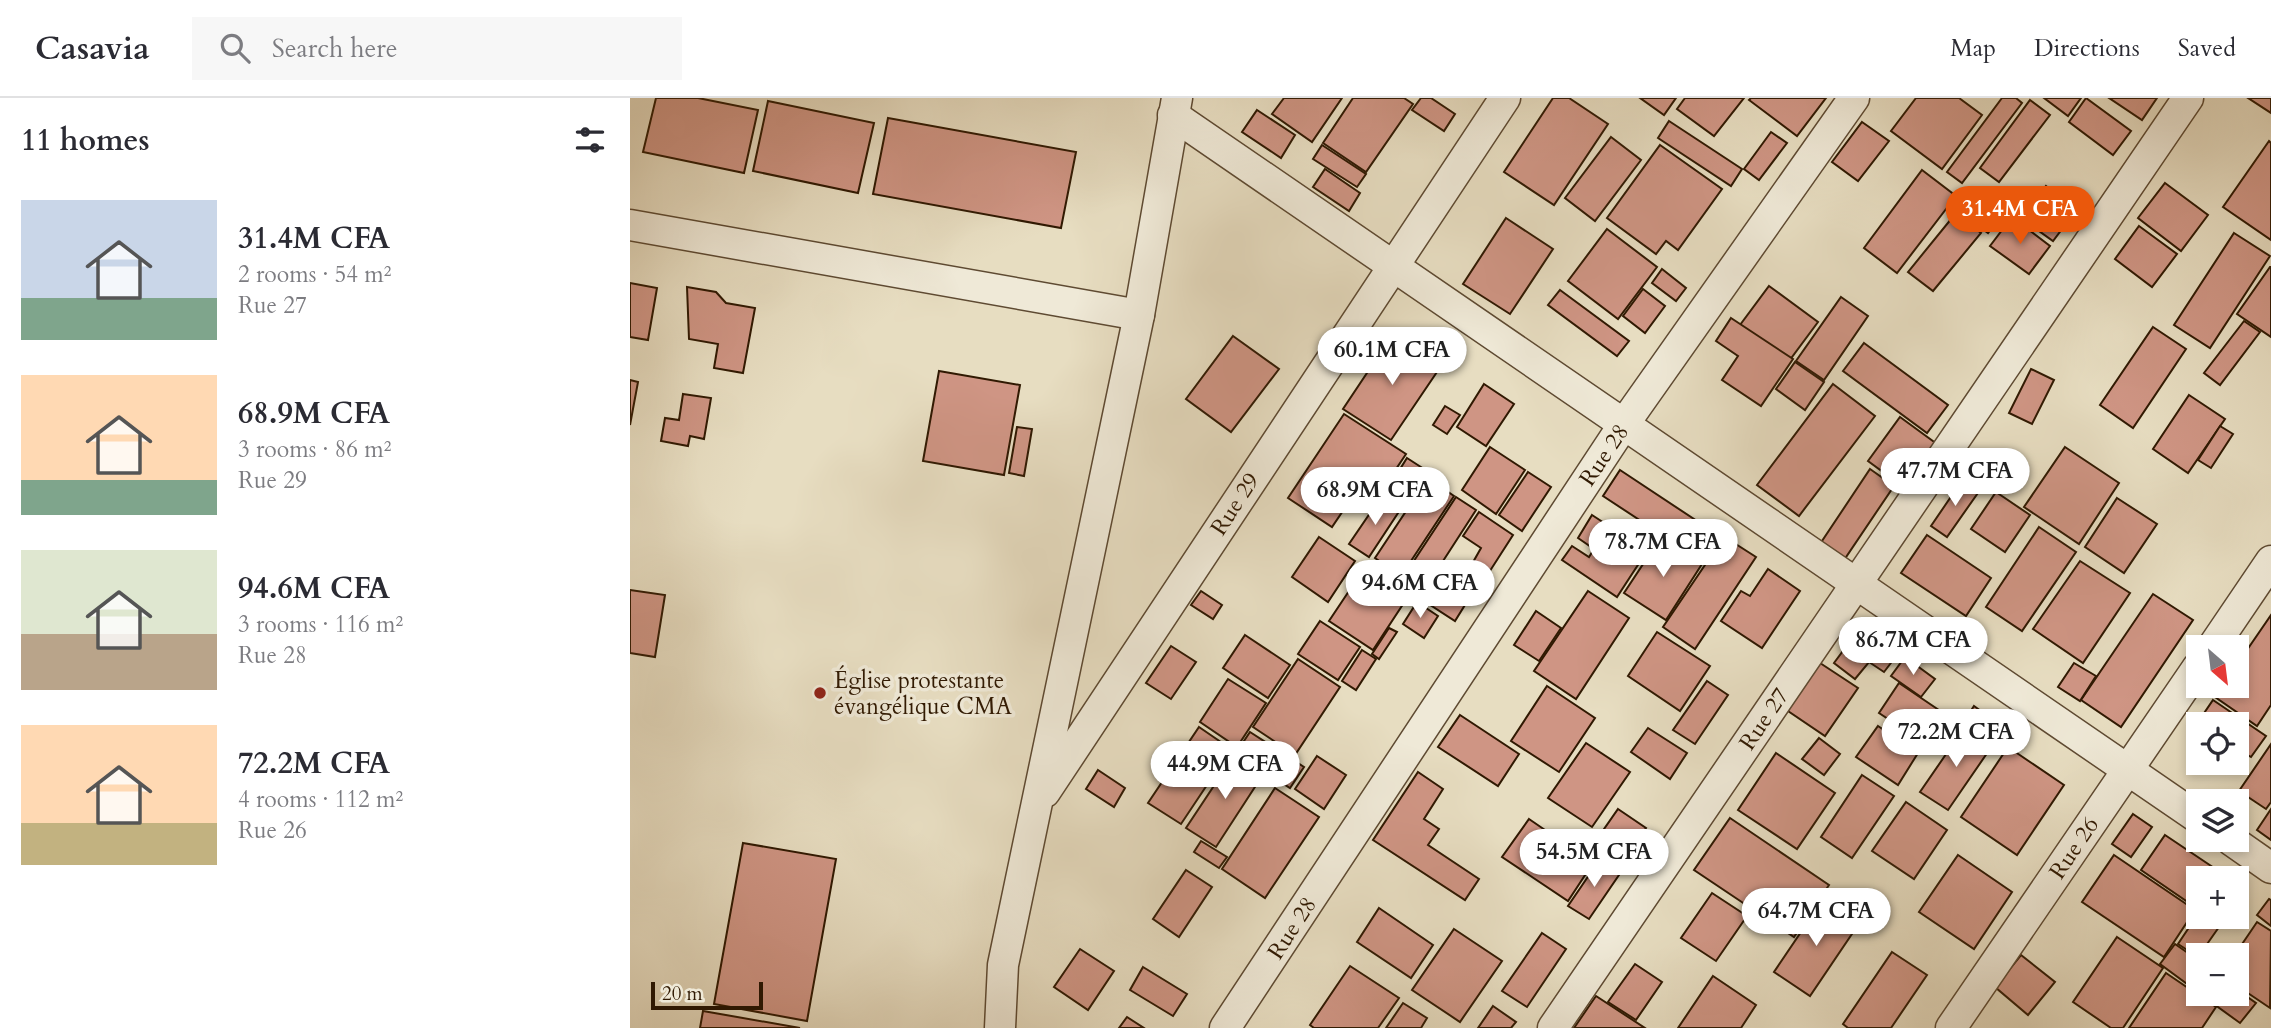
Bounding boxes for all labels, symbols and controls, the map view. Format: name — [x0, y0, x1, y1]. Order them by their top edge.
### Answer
search box — [192, 17, 682, 80]
text: Casavia — [35, 26, 150, 71]
icon: search — [216, 29, 254, 67]
text: Search here — [272, 31, 398, 66]
text: Map — [1950, 32, 1996, 65]
text: Directions — [2034, 32, 2140, 65]
text: Saved — [2178, 32, 2236, 65]
text: 11 homes — [21, 120, 150, 161]
icon: filters — [571, 121, 609, 159]
pin: 31.4M CFA — [1940, 186, 2100, 246]
text: 31.4M CFA — [1962, 193, 2078, 224]
text: 31.4M CFA — [238, 218, 390, 259]
icon: home — [77, 228, 161, 312]
text: 2 rooms · 54 m² — [238, 259, 391, 290]
text: Rue 27 — [238, 290, 307, 321]
pin: 60.1M CFA — [1312, 328, 1472, 387]
text: 60.1M CFA — [1334, 334, 1450, 365]
text: 68.9M CFA — [238, 393, 390, 434]
icon: home — [77, 403, 161, 487]
street label: Rue 28 — [1572, 418, 1636, 492]
text: 3 rooms · 86 m² — [238, 434, 391, 465]
pin: 47.7M CFA — [1875, 448, 2035, 508]
text: 47.7M CFA — [1897, 455, 2013, 486]
text: Rue 29 — [238, 465, 307, 496]
street label: Rue 29 — [1203, 467, 1267, 541]
pin: 68.9M CFA — [1295, 468, 1455, 527]
text: 68.9M CFA — [1317, 474, 1433, 505]
pin: 78.7M CFA — [1583, 519, 1743, 579]
text: 78.7M CFA — [1605, 526, 1721, 557]
pin: 94.6M CFA — [1340, 560, 1500, 620]
text: 94.6M CFA — [1362, 567, 1478, 598]
text: 94.6M CFA — [238, 568, 390, 609]
icon: home — [77, 578, 161, 662]
text: 3 rooms · 116 m² — [238, 609, 403, 640]
pin: 86.7M CFA — [1833, 618, 1993, 677]
text: 86.7M CFA — [1855, 624, 1971, 655]
north arrow — [2186, 635, 2249, 698]
map controls — [2186, 635, 2249, 1006]
text: Rue 28 — [238, 640, 307, 671]
place label: Église protestante évangélique CMA — [834, 665, 1013, 722]
street label: Rue 27 — [1732, 682, 1796, 756]
marker: Église protestante évangélique CMA — [812, 685, 828, 701]
pin: 72.2M CFA — [1876, 710, 2036, 769]
button: locate — [2186, 712, 2249, 775]
text: 72.2M CFA — [1898, 716, 2014, 747]
pin: 44.9M CFA — [1145, 742, 1305, 801]
text: 72.2M CFA — [238, 743, 390, 784]
text: 44.9M CFA — [1167, 748, 1283, 779]
icon: home — [77, 753, 161, 837]
text: 4 rooms · 112 m² — [238, 784, 403, 815]
button: layers — [2186, 789, 2249, 852]
street label: Rue 26 — [2042, 811, 2106, 885]
text: Rue 26 — [238, 815, 307, 846]
pin: 54.5M CFA — [1514, 830, 1674, 889]
text: 54.5M CFA — [1536, 836, 1652, 867]
button: + — [2186, 866, 2249, 929]
pin: 64.7M CFA — [1736, 888, 1896, 948]
street label: Rue 28 — [1260, 891, 1324, 965]
text: 64.7M CFA — [1758, 895, 1874, 926]
button: − — [2186, 943, 2249, 1006]
scale bar — [651, 979, 763, 1011]
text: 20 m — [662, 981, 703, 1007]

